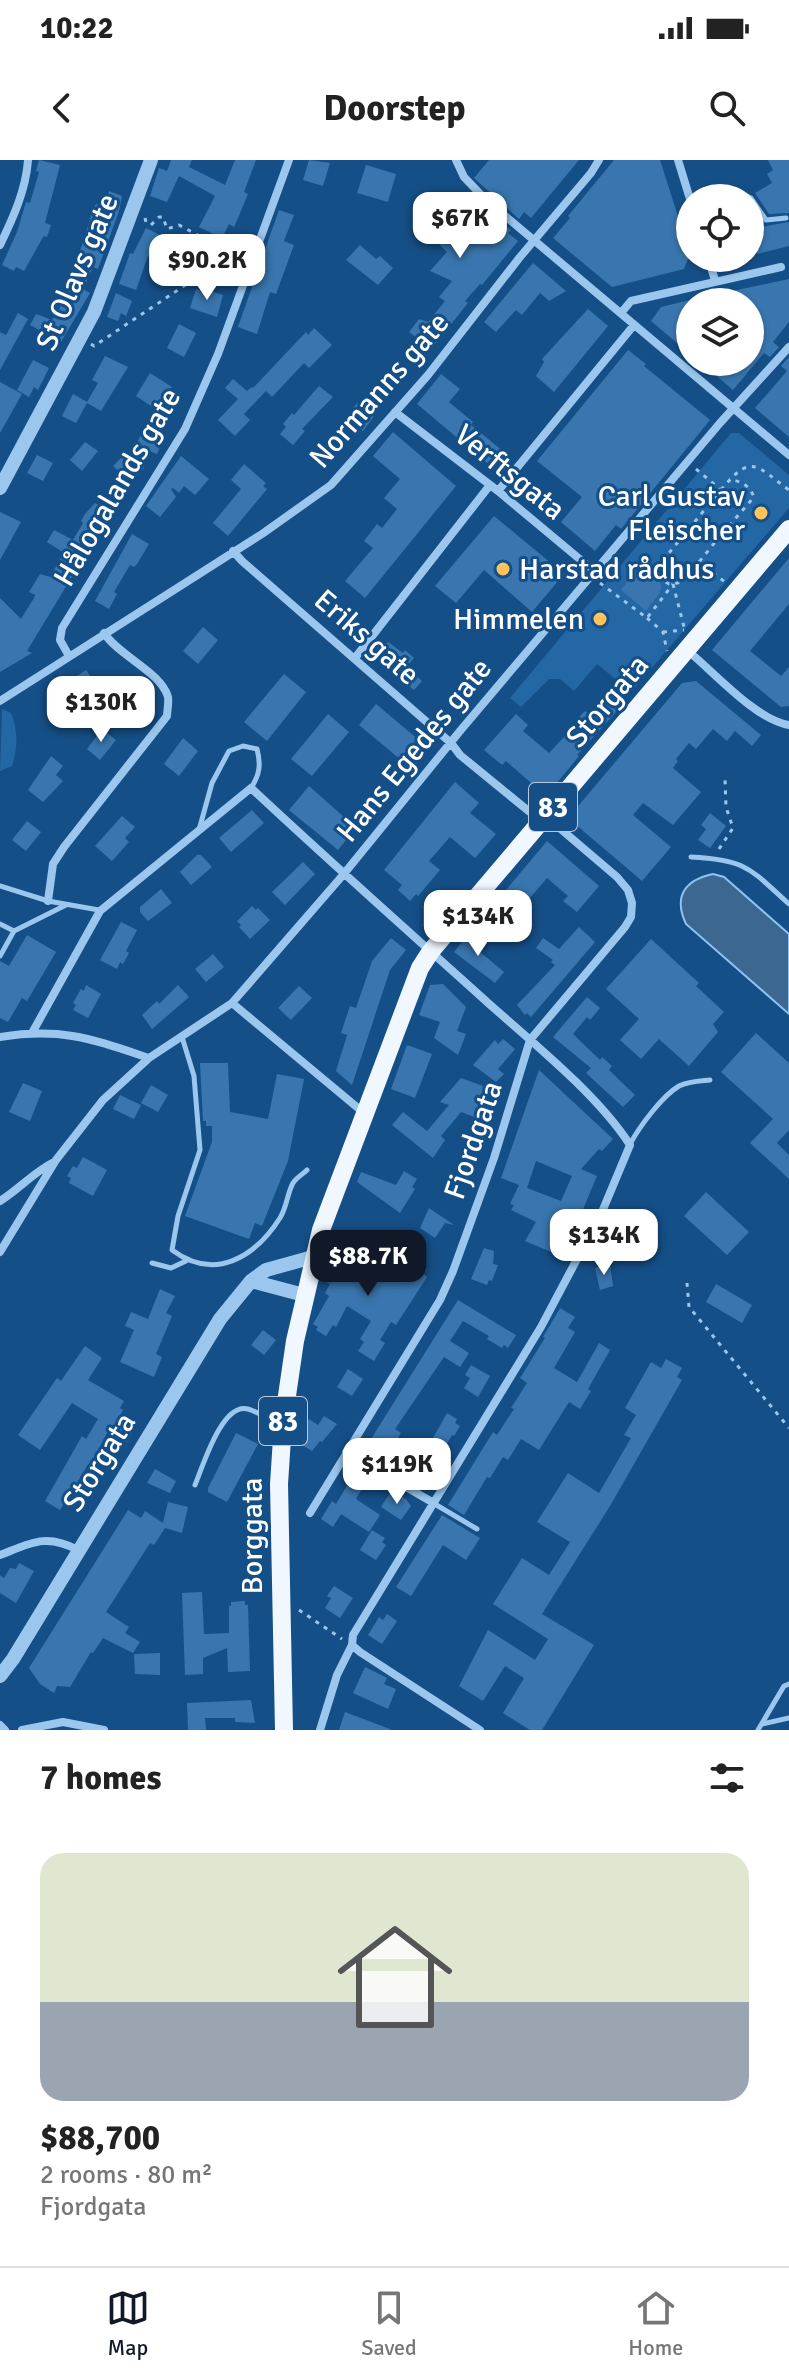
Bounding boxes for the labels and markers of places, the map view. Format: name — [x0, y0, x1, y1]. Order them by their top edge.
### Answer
pin: $67K — [413, 192, 507, 260]
pin: $90.2K — [142, 234, 272, 302]
place label: Carl Gustav Fleischer — [598, 478, 745, 549]
marker: Carl Gustav Fleischer — [752, 504, 770, 522]
place label: Harstad rådhus — [519, 551, 714, 588]
marker: Harstad rådhus — [494, 560, 512, 578]
place label: Himmelen — [453, 601, 584, 638]
marker: Himmelen — [591, 610, 609, 628]
pin: $130K — [45, 676, 157, 744]
pin: $134K — [422, 890, 534, 958]
pin: $134K — [548, 1209, 660, 1277]
pin: $88.7K — [303, 1230, 433, 1298]
pin: $119K — [341, 1438, 453, 1506]

